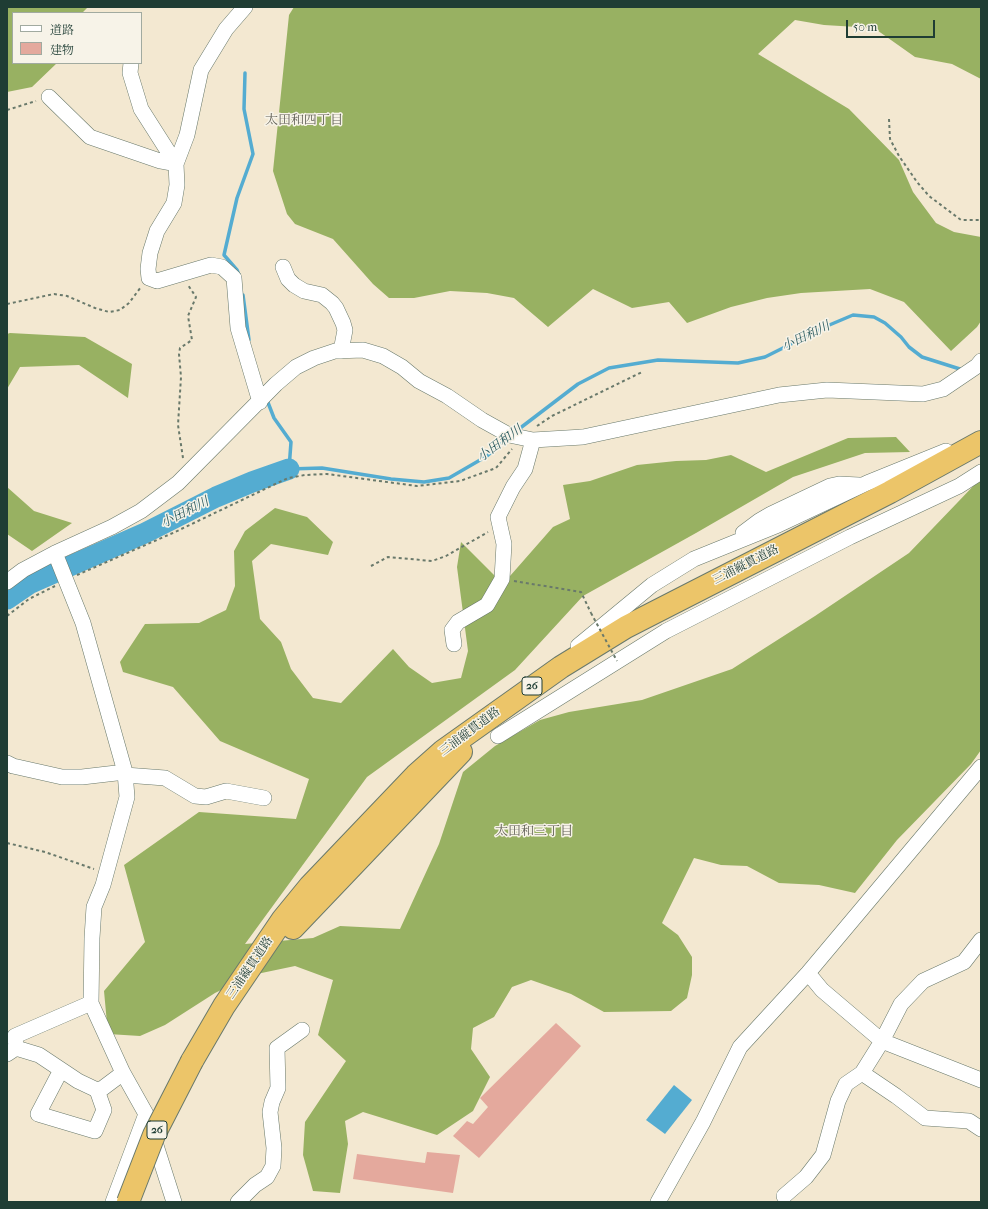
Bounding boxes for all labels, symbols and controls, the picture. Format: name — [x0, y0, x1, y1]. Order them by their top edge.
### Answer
legend — [12, 12, 142, 64]
scale bar — [848, 12, 937, 38]
text: 50 m — [853, 20, 877, 34]
text: 道路 — [50, 23, 74, 37]
text: 建物 — [50, 43, 74, 57]
district label: 太田和四丁目 — [265, 113, 343, 129]
water label: 小田和川 — [779, 319, 833, 355]
water label: 小田和川 — [474, 422, 526, 466]
water label: 小田和川 — [158, 494, 212, 532]
street label: 三浦縦貫道路 — [711, 542, 781, 588]
road number: 26 — [522, 677, 542, 695]
street label: 三浦縦貫道路 — [437, 705, 503, 759]
district label: 太田和三丁目 — [495, 824, 573, 840]
street label: 三浦縦貫道路 — [224, 934, 276, 1002]
road number: 26 — [147, 1121, 167, 1139]

